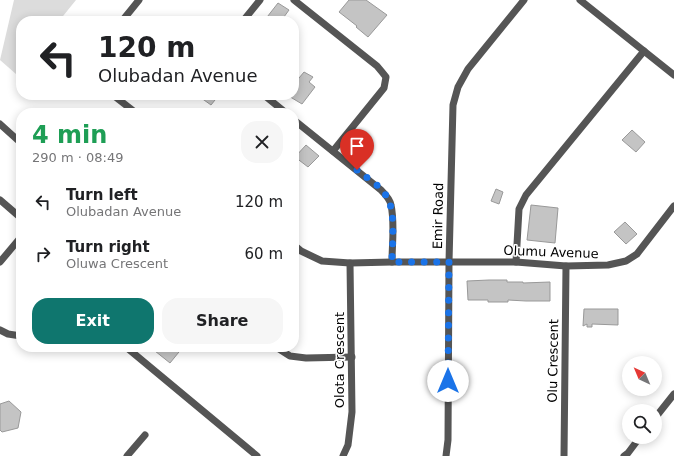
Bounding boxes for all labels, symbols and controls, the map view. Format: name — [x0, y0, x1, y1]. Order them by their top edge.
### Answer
text: 120 m — [98, 31, 195, 64]
icon: left — [32, 32, 84, 84]
text: Olubadan Avenue — [98, 65, 258, 86]
text: 4 min — [32, 121, 107, 149]
button: close — [241, 121, 283, 163]
pin — [340, 129, 374, 170]
icon: arrive — [346, 135, 368, 157]
text: 290 m · 08:49 — [32, 150, 123, 165]
street label: Emir Road — [430, 183, 446, 249]
text: Turn left — [66, 186, 138, 204]
icon: left — [32, 191, 54, 213]
text: 120 m — [235, 193, 283, 211]
text: Olubadan Avenue — [66, 204, 181, 219]
text: Turn right — [66, 238, 150, 256]
icon: right — [32, 243, 54, 265]
street label: Olumu Avenue — [503, 243, 599, 261]
text: 60 m — [245, 245, 283, 263]
text: Oluwa Crescent — [66, 256, 168, 271]
button: Exit — [32, 298, 154, 344]
button: Share — [162, 298, 283, 344]
street label: Olota Crescent — [332, 312, 347, 408]
street label: Olu Crescent — [545, 319, 561, 403]
north arrow — [622, 356, 662, 396]
map controls — [622, 356, 662, 444]
position arrow — [427, 360, 469, 402]
button: search — [622, 404, 662, 444]

